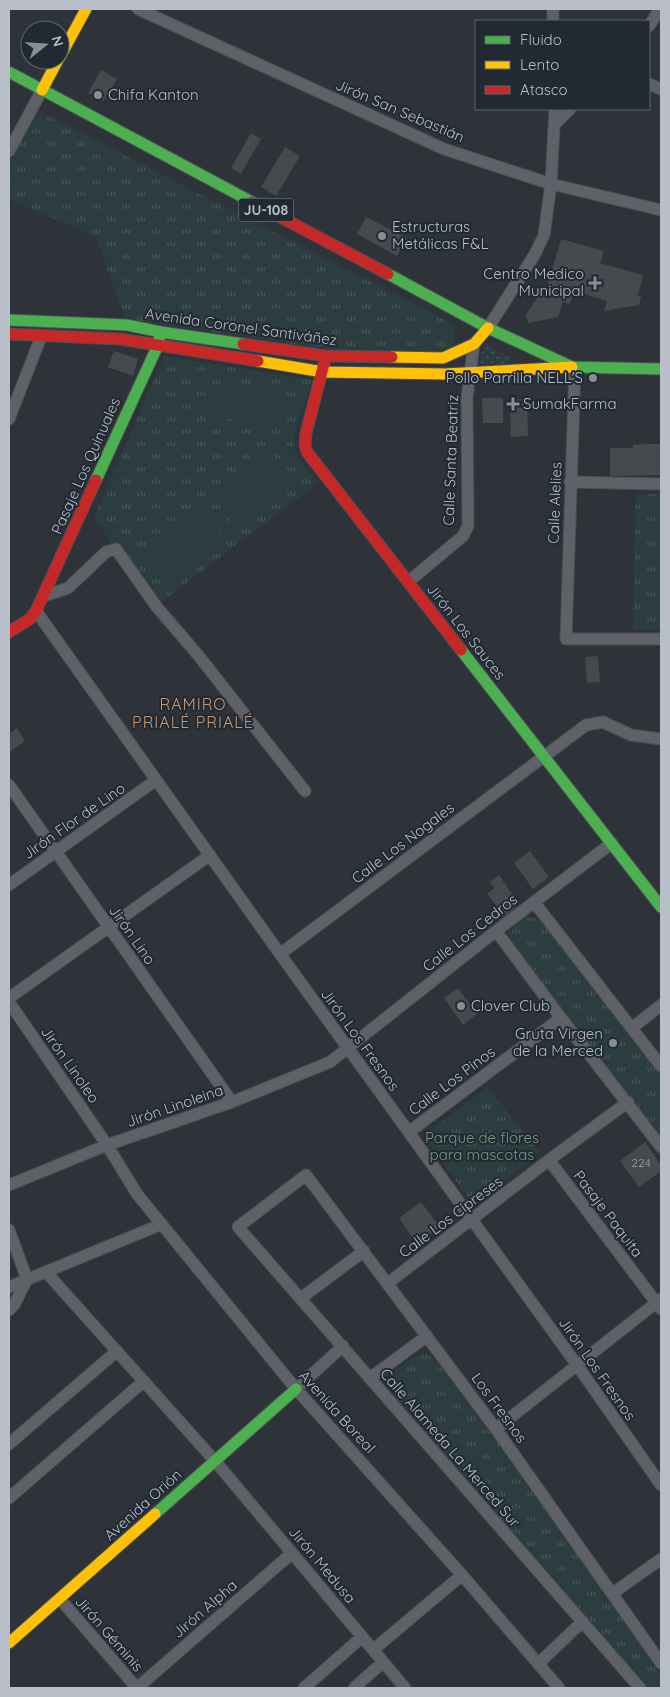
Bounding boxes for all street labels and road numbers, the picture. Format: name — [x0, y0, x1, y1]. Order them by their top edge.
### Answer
street label: Jirón San Sebastián — [333, 75, 467, 146]
road number: JU-108 — [238, 198, 294, 222]
street label: Avenida Coronel Santiváñez — [144, 304, 338, 349]
street label: Calle Santa Beatriz — [439, 394, 462, 526]
street label: Pasaje Los Quinuales — [47, 395, 124, 537]
street label: Calle Alelies — [544, 462, 565, 544]
street label: Jirón Los Sauces — [423, 580, 510, 684]
street label: Jirón Flor de Lino — [19, 778, 129, 863]
street label: Calle Los Nogales — [348, 798, 458, 887]
street label: Calle Los Cedros — [418, 890, 521, 976]
street label: Jirón Lino — [105, 901, 160, 968]
street label: Jirón Los Fresnos — [317, 985, 404, 1094]
street label: Jirón Linoleo — [37, 1023, 104, 1107]
street label: Calle Los Pinos — [405, 1042, 499, 1119]
street label: Jirón Linoleina — [124, 1080, 226, 1131]
street label: Pasaje Paquita — [570, 1167, 647, 1261]
street label: Calle Los Cipreses — [395, 1171, 506, 1262]
street label: Jirón Los Fresnos — [555, 1313, 640, 1424]
street label: Calle Alameda La Merced Sur — [376, 1364, 525, 1531]
street label: Avenida Boreal — [295, 1366, 380, 1457]
street label: Los Fresnos — [468, 1369, 531, 1447]
street label: Avenida Orión — [100, 1465, 185, 1544]
street label: Jirón Medusa — [285, 1522, 360, 1607]
street label: Jirón Alpha — [169, 1575, 241, 1642]
street label: Jirón Géminis — [71, 1592, 147, 1675]

